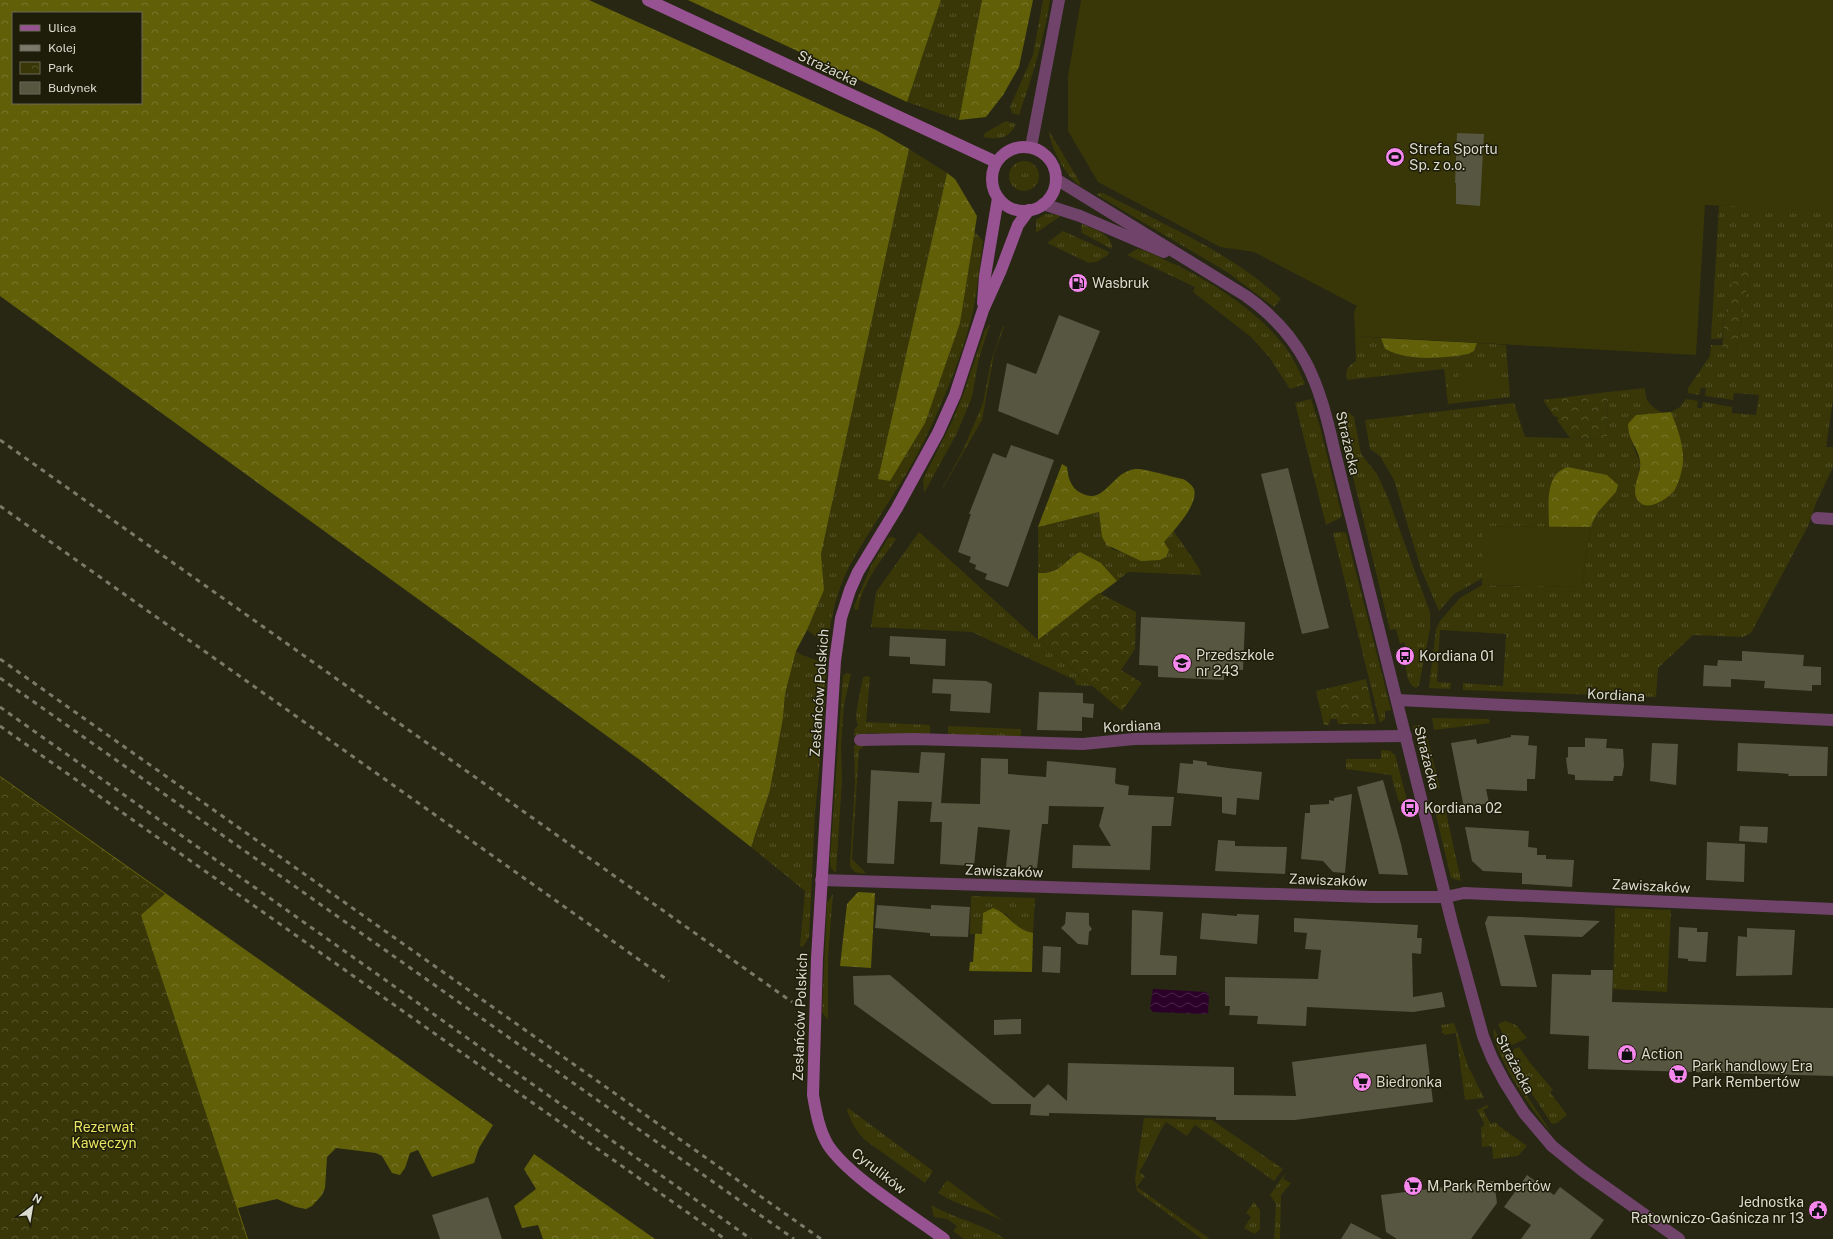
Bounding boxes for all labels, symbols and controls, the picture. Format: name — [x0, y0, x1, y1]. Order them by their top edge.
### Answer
legend — [12, 12, 142, 104]
text: Ulica — [48, 21, 76, 35]
text: Kolej — [48, 41, 76, 55]
street label: Strażacka — [795, 47, 861, 89]
text: Park — [48, 61, 74, 75]
text: Budynek — [48, 81, 97, 95]
place label: Strefa Sportu Sp. z o.o. — [1409, 141, 1498, 173]
sports icon: Strefa Sportu Sp. z o.o. — [1384, 146, 1406, 168]
fuel station icon: Wasbruk — [1067, 272, 1089, 294]
place label: Wasbruk — [1092, 275, 1150, 291]
street label: Strażacka — [1333, 410, 1363, 476]
street label: Zesłańców Polskich — [807, 628, 831, 758]
bus stop icon: Kordiana 01 — [1394, 645, 1416, 667]
place label: Przedszkole nr 243 — [1196, 647, 1275, 679]
place label: Kordiana 01 — [1419, 648, 1495, 664]
school or university icon: Przedszkole nr 243 — [1171, 652, 1193, 674]
street label: Kordiana — [1587, 685, 1645, 705]
street label: Kordiana — [1103, 716, 1161, 736]
street label: Strażacka — [1411, 725, 1443, 791]
bus stop icon: Kordiana 02 — [1399, 797, 1421, 819]
place label: Kordiana 02 — [1424, 800, 1502, 816]
street label: Zawiszaków — [964, 862, 1044, 880]
street label: Zawiszaków — [1288, 871, 1368, 889]
street label: Zawiszaków — [1611, 876, 1691, 896]
street label: Zesłańców Polskich — [790, 952, 810, 1082]
street label: Strażacka — [1493, 1032, 1537, 1096]
shop icon: Action — [1616, 1043, 1638, 1065]
place label: Action — [1641, 1046, 1683, 1062]
place label: Park handlowy Era Park Rembertów — [1692, 1058, 1813, 1090]
supermarket icon: Park handlowy Era Park Rembertów — [1667, 1063, 1689, 1085]
supermarket icon: Biedronka — [1351, 1071, 1373, 1093]
place label: Biedronka — [1376, 1074, 1442, 1090]
park label: Rezerwat Kawęczyn — [71, 1119, 137, 1151]
street label: Cyrulików — [849, 1145, 910, 1197]
supermarket icon: M Park Rembertów — [1402, 1175, 1424, 1197]
place label: M Park Rembertów — [1427, 1178, 1551, 1194]
north arrow — [12, 1187, 52, 1227]
text: N — [30, 1191, 44, 1206]
place label: Jednostka Ratowniczo-Gaśnicza nr 13 — [1631, 1194, 1804, 1226]
public building icon: Jednostka Ratowniczo-Gaśnicza nr 13 — [1807, 1199, 1829, 1221]

